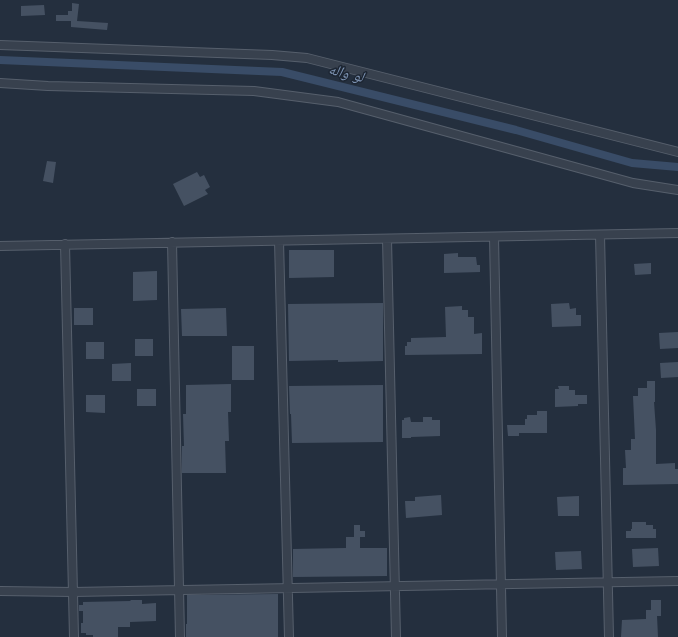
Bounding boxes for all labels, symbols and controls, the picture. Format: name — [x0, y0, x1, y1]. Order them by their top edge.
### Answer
water label: لو واله — [327, 61, 365, 87]

